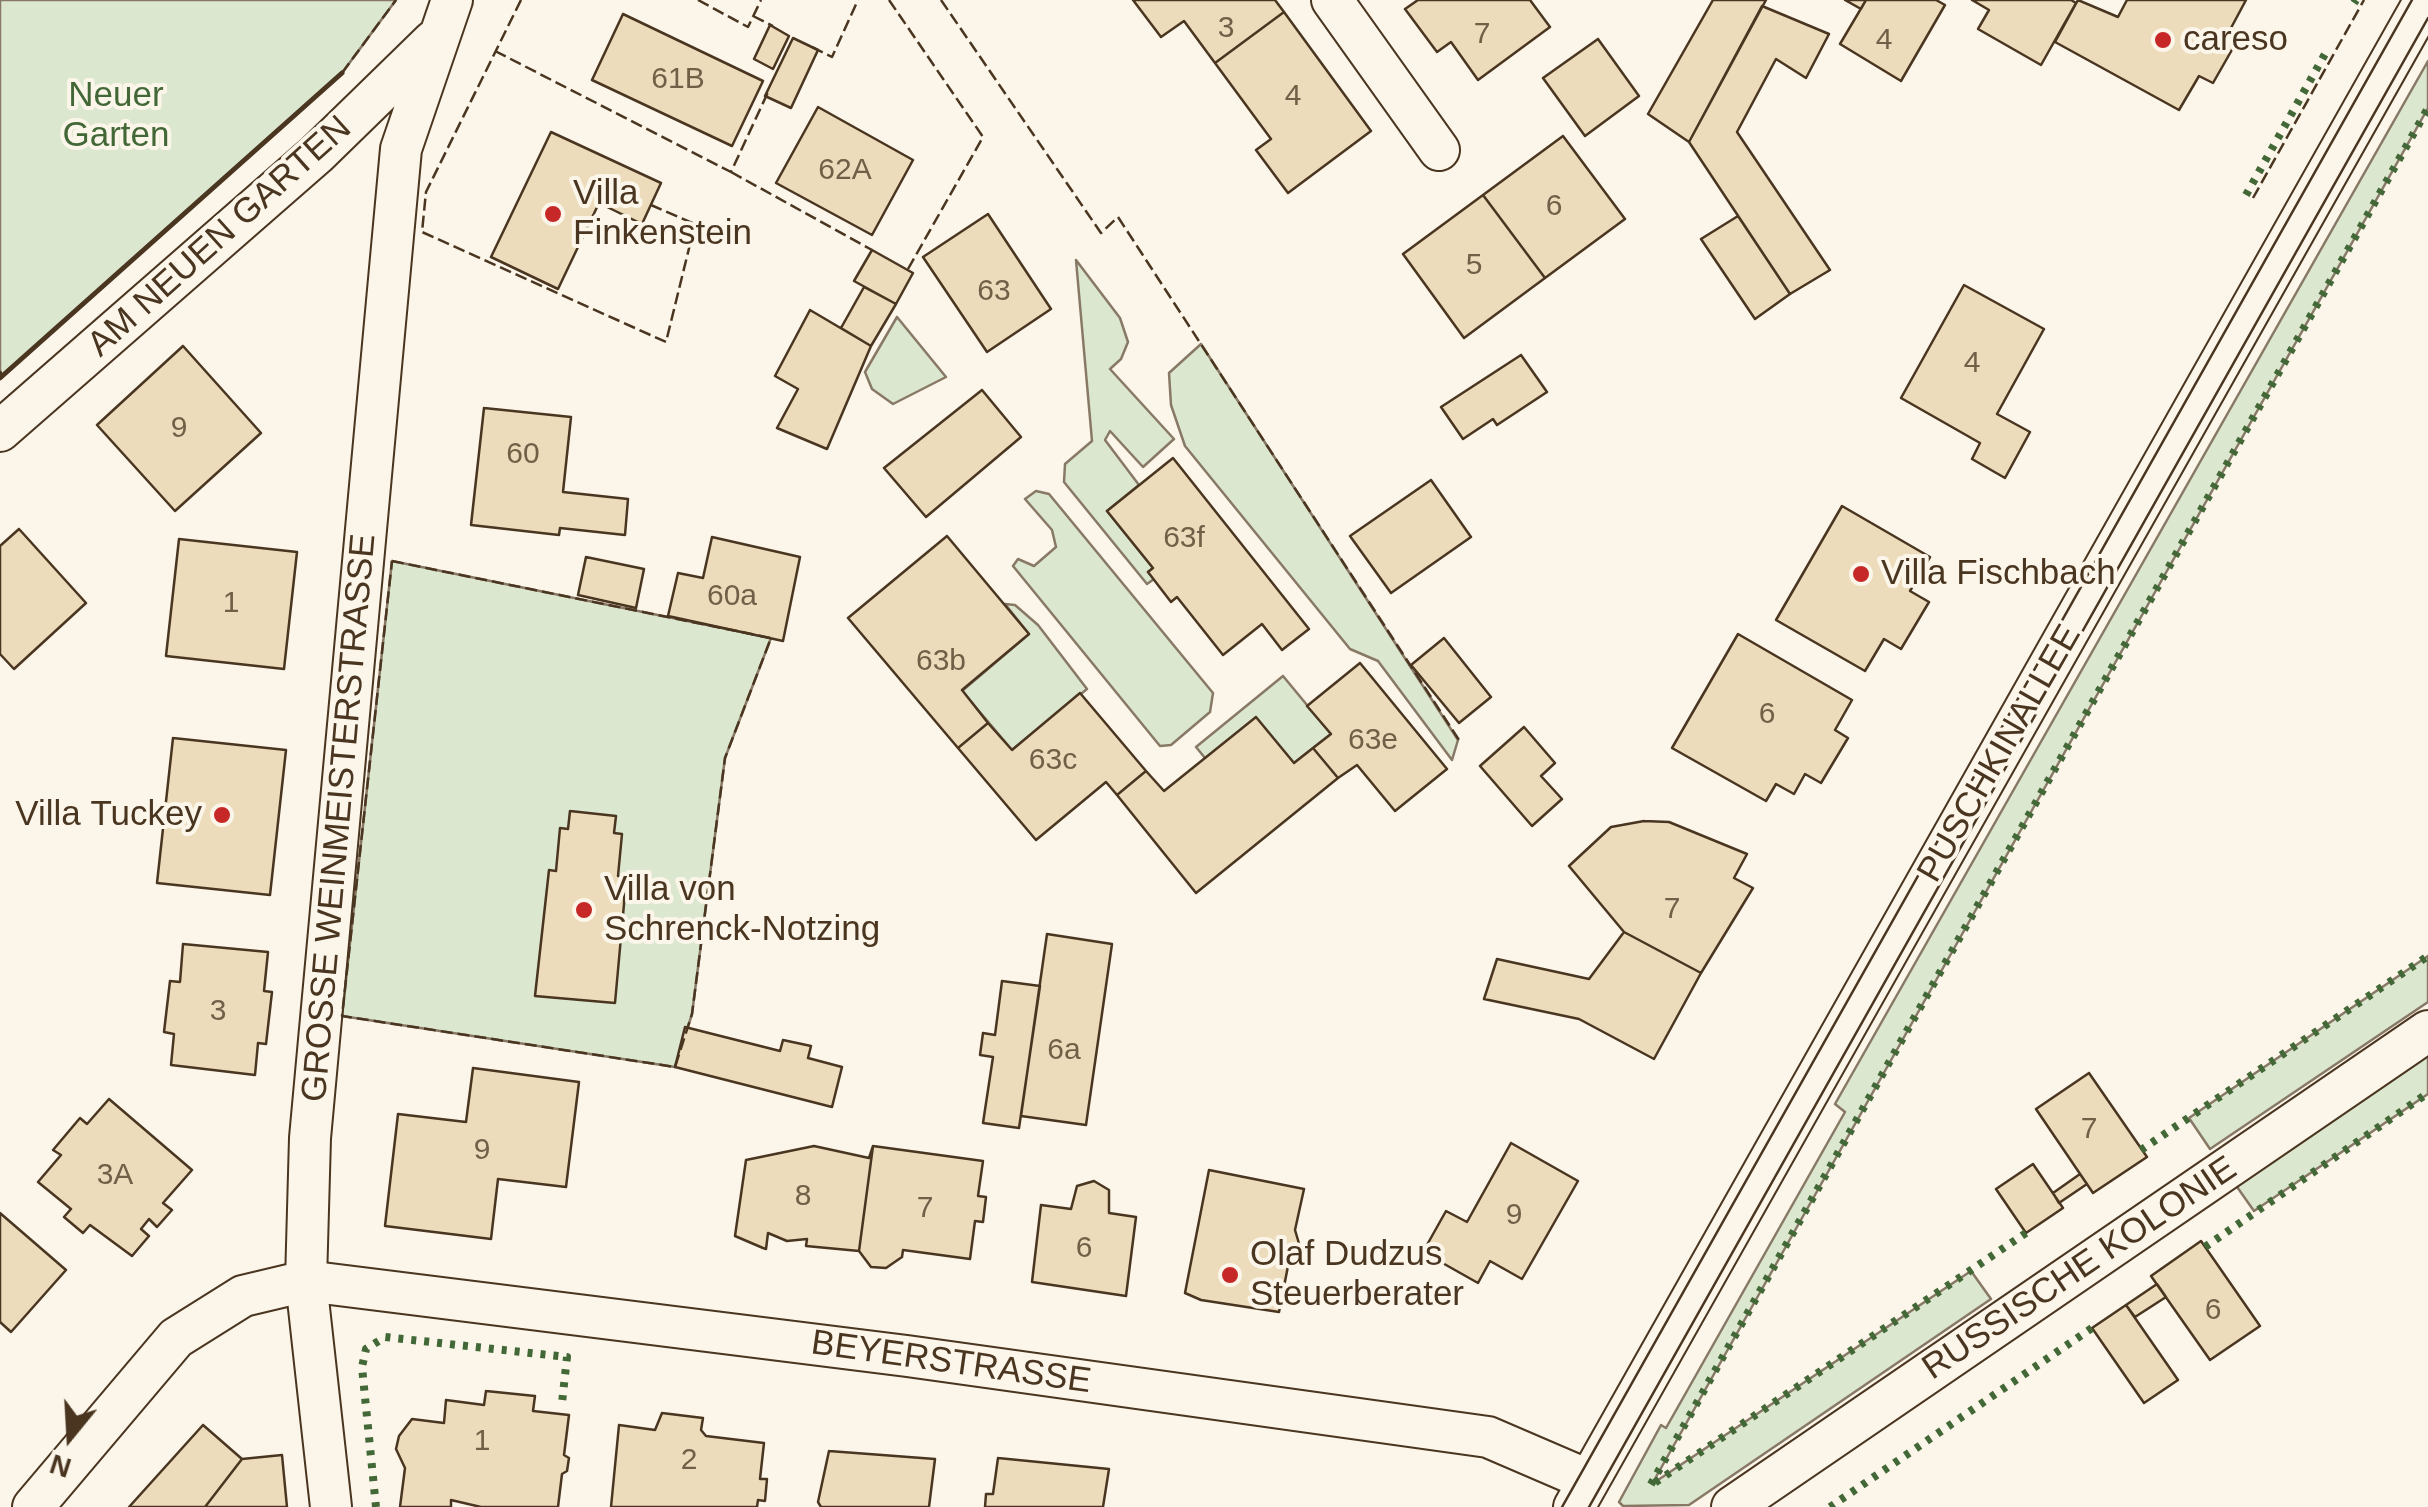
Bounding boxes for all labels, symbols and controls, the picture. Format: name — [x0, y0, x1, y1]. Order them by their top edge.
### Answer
house number: 3 — [1218, 11, 1234, 47]
house number: 7 — [1474, 17, 1490, 53]
place label: careso — [2183, 19, 2288, 61]
house number: 4 — [1876, 23, 1892, 59]
marker: careso — [2152, 29, 2174, 51]
house number: 61B — [651, 62, 705, 98]
park label: Neuer Garten — [63, 75, 169, 157]
house number: 4 — [1285, 79, 1301, 115]
street label: AM NEUEN GARTEN — [80, 108, 360, 366]
house number: 62A — [818, 153, 872, 189]
place label: Villa Finkenstein — [573, 173, 752, 255]
house number: 6 — [1546, 189, 1562, 225]
marker: Villa Finkenstein — [542, 203, 564, 225]
house number: 5 — [1466, 248, 1482, 284]
house number: 63 — [977, 274, 1011, 310]
house number: 4 — [1964, 346, 1980, 382]
house number: 9 — [171, 411, 187, 447]
house number: 60 — [506, 437, 540, 473]
house number: 63f — [1163, 521, 1205, 557]
street label: GROSSE WEINMEISTERSTRASSE — [294, 532, 386, 1104]
place label: Villa Fischbach — [1881, 553, 2116, 595]
marker: Villa Fischbach — [1850, 563, 1872, 585]
house number: 60a — [707, 579, 757, 615]
house number: 1 — [223, 586, 239, 622]
street label: PUSCHKINALLEE — [1909, 618, 2091, 890]
house number: 63b — [916, 644, 966, 680]
house number: 6 — [1759, 697, 1775, 733]
house number: 63e — [1348, 723, 1398, 759]
house number: 63c — [1029, 743, 1077, 779]
place label: Villa Tuckey — [15, 794, 202, 836]
marker: Villa Tuckey — [211, 804, 233, 826]
place label: Villa von Schrenck-Notzing — [604, 869, 880, 951]
house number: 7 — [1664, 892, 1680, 928]
marker: Villa von Schrenck-Notzing — [573, 899, 595, 921]
house number: 3 — [210, 994, 226, 1030]
house number: 6a — [1047, 1033, 1081, 1069]
house number: 7 — [2081, 1112, 2097, 1148]
house number: 9 — [474, 1133, 490, 1169]
street label: RUSSISCHE KOLONIE — [1915, 1148, 2245, 1390]
house number: 3A — [97, 1158, 133, 1194]
house number: 8 — [795, 1179, 811, 1215]
house number: 7 — [917, 1191, 933, 1227]
house number: 9 — [1506, 1198, 1522, 1234]
house number: 6 — [1076, 1231, 1092, 1267]
place label: Olaf Dudzus Steuerberater — [1250, 1234, 1464, 1316]
marker: Olaf Dudzus Steuerberater — [1219, 1264, 1241, 1286]
house number: 6 — [2205, 1293, 2221, 1329]
street label: BEYERSTRASSE — [808, 1323, 1094, 1403]
north arrow — [20, 1387, 120, 1487]
house number: 1 — [474, 1424, 490, 1460]
house number: 2 — [681, 1443, 697, 1479]
text: N — [46, 1448, 75, 1484]

